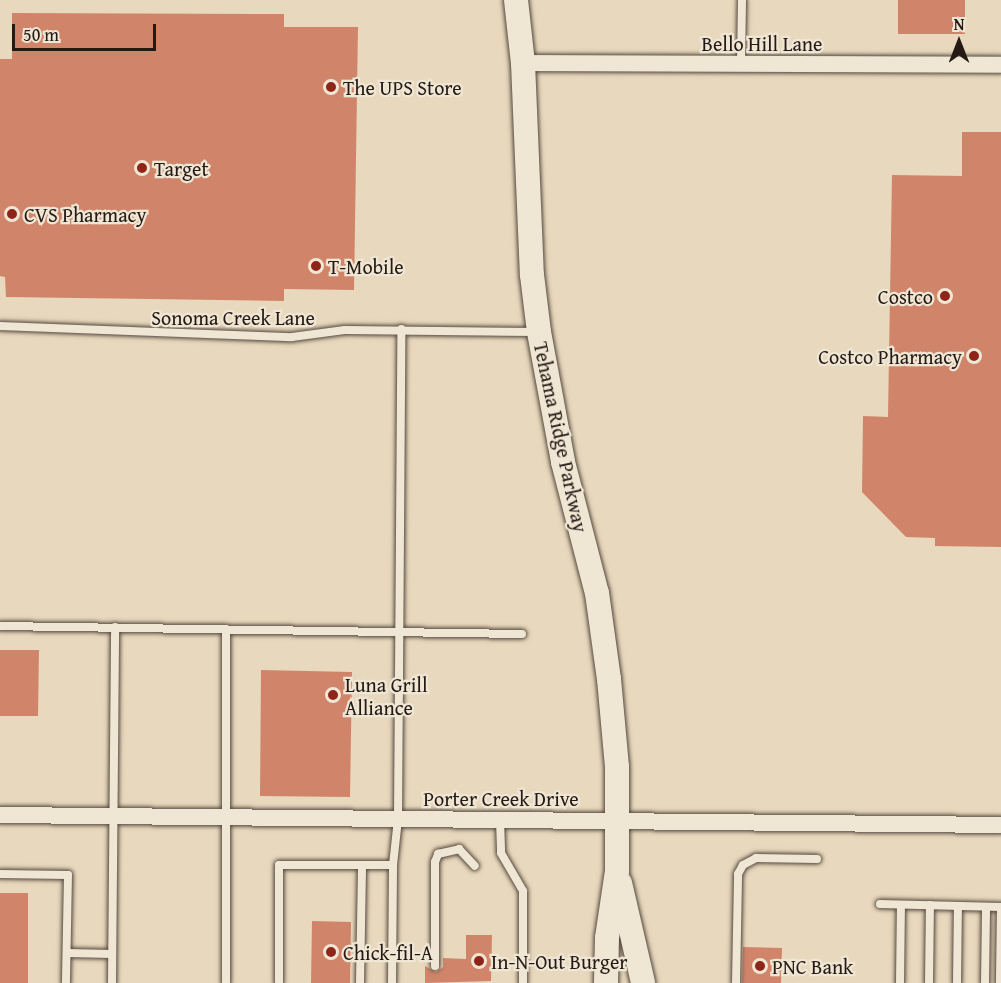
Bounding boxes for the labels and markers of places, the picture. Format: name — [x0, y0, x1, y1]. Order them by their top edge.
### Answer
place label: The UPS Store — [343, 75, 462, 99]
marker: The UPS Store — [324, 80, 338, 94]
place label: Target — [154, 156, 209, 180]
marker: Target — [135, 161, 149, 175]
place label: CVS Pharmacy — [24, 202, 146, 226]
marker: CVS Pharmacy — [5, 207, 19, 221]
place label: T-Mobile — [328, 254, 404, 278]
marker: T-Mobile — [309, 259, 323, 273]
place label: Costco — [878, 284, 933, 308]
marker: Costco — [938, 289, 952, 303]
place label: Costco Pharmacy — [818, 344, 962, 368]
marker: Costco Pharmacy — [967, 349, 981, 363]
place label: Luna Grill Alliance — [345, 672, 428, 719]
marker: Luna Grill Alliance — [326, 688, 340, 702]
place label: Chick-fil-A — [343, 940, 433, 964]
marker: Chick-fil-A — [324, 945, 338, 959]
place label: In-N-Out Burger — [491, 949, 628, 973]
marker: In-N-Out Burger — [472, 954, 486, 968]
place label: PNC Bank — [772, 954, 853, 978]
marker: PNC Bank — [753, 959, 767, 973]

